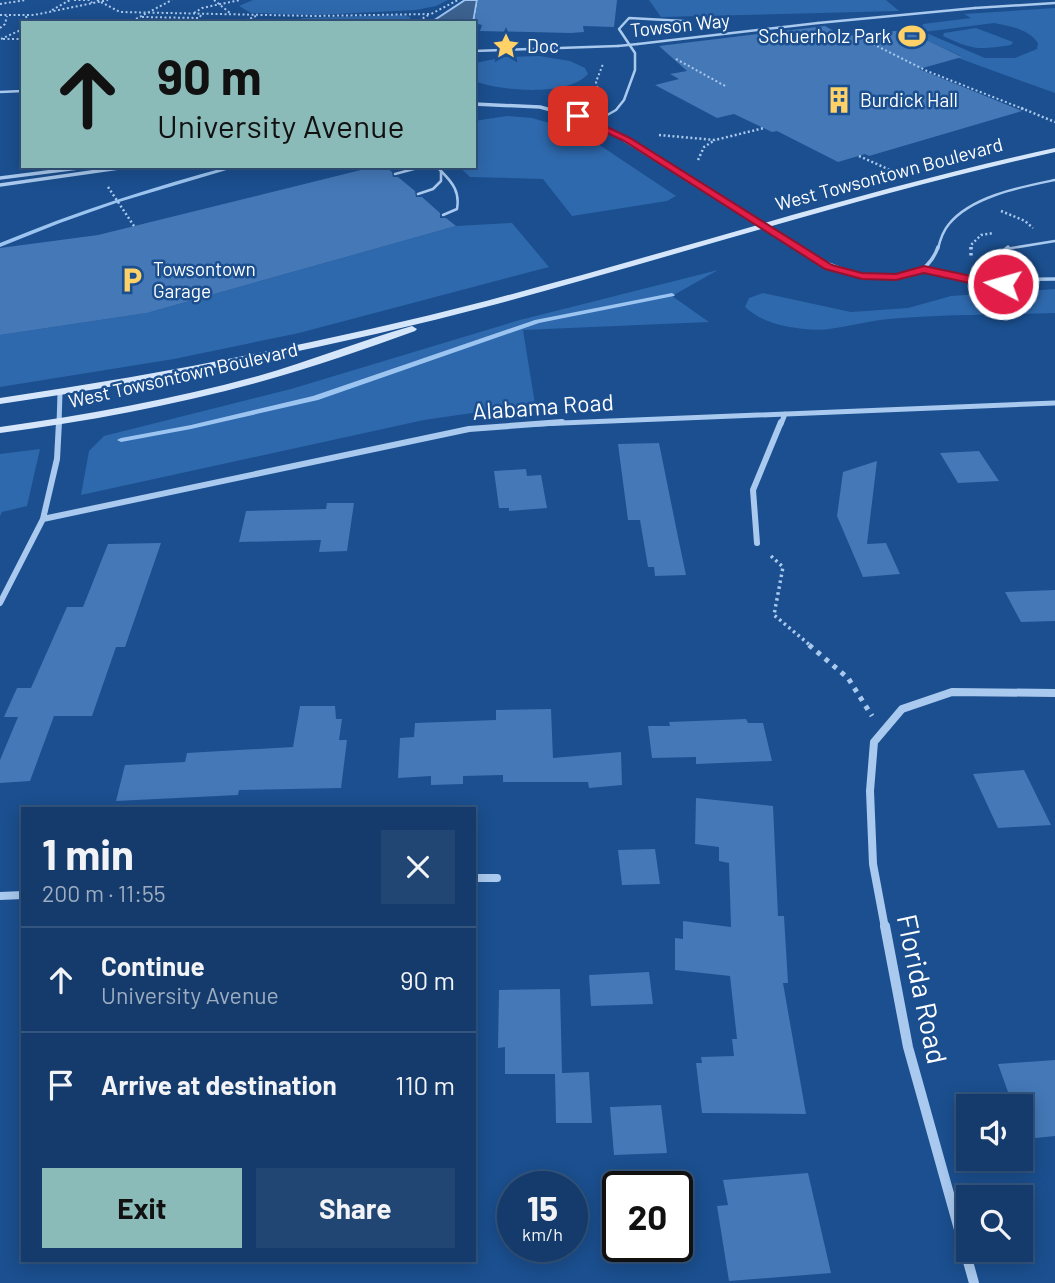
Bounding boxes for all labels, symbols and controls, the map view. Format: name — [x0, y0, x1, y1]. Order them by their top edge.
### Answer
street label: Towson Way — [629, 8, 731, 41]
sports icon: Schuerholz Park — [897, 21, 927, 51]
place label: Schuerholz Park — [758, 24, 891, 47]
place icon: Doc — [491, 31, 521, 61]
place label: Doc — [527, 34, 559, 57]
text: 90 m — [157, 46, 262, 105]
icon: ahead — [42, 49, 133, 140]
building icon: Burdick Hall — [824, 85, 854, 115]
pin — [548, 86, 608, 146]
place label: Burdick Hall — [860, 88, 958, 111]
icon: arrive — [559, 97, 597, 135]
text: University Avenue — [157, 106, 404, 144]
street label: West Towsontown Boulevard — [773, 132, 1005, 215]
position arrow — [966, 247, 1040, 321]
place label: Towsontown Garage — [153, 257, 256, 302]
parking icon: Towsontown Garage — [117, 265, 147, 295]
street label: West Towsontown Boulevard — [66, 337, 300, 412]
street label: Alabama Road — [471, 387, 615, 425]
text: 1 min — [42, 828, 134, 878]
button: close — [381, 830, 455, 904]
text: 200 m · 11:55 — [42, 879, 166, 907]
street label: Florida Road — [891, 911, 955, 1067]
text: Continue — [101, 950, 205, 981]
icon: ahead — [42, 961, 80, 999]
text: 90 m — [400, 964, 455, 995]
text: University Avenue — [101, 981, 279, 1009]
icon: arrive — [42, 1066, 80, 1104]
text: Arrive at destination — [101, 1069, 337, 1100]
text: 110 m — [395, 1069, 455, 1100]
map controls — [956, 1094, 1033, 1262]
button: sound — [956, 1094, 1033, 1171]
button: Exit — [42, 1168, 242, 1248]
button: Share — [256, 1168, 455, 1248]
speed limit sign: 20 — [602, 1171, 693, 1262]
button: search — [956, 1185, 1033, 1262]
text: 15 — [527, 1186, 558, 1228]
text: km/h — [522, 1223, 563, 1245]

